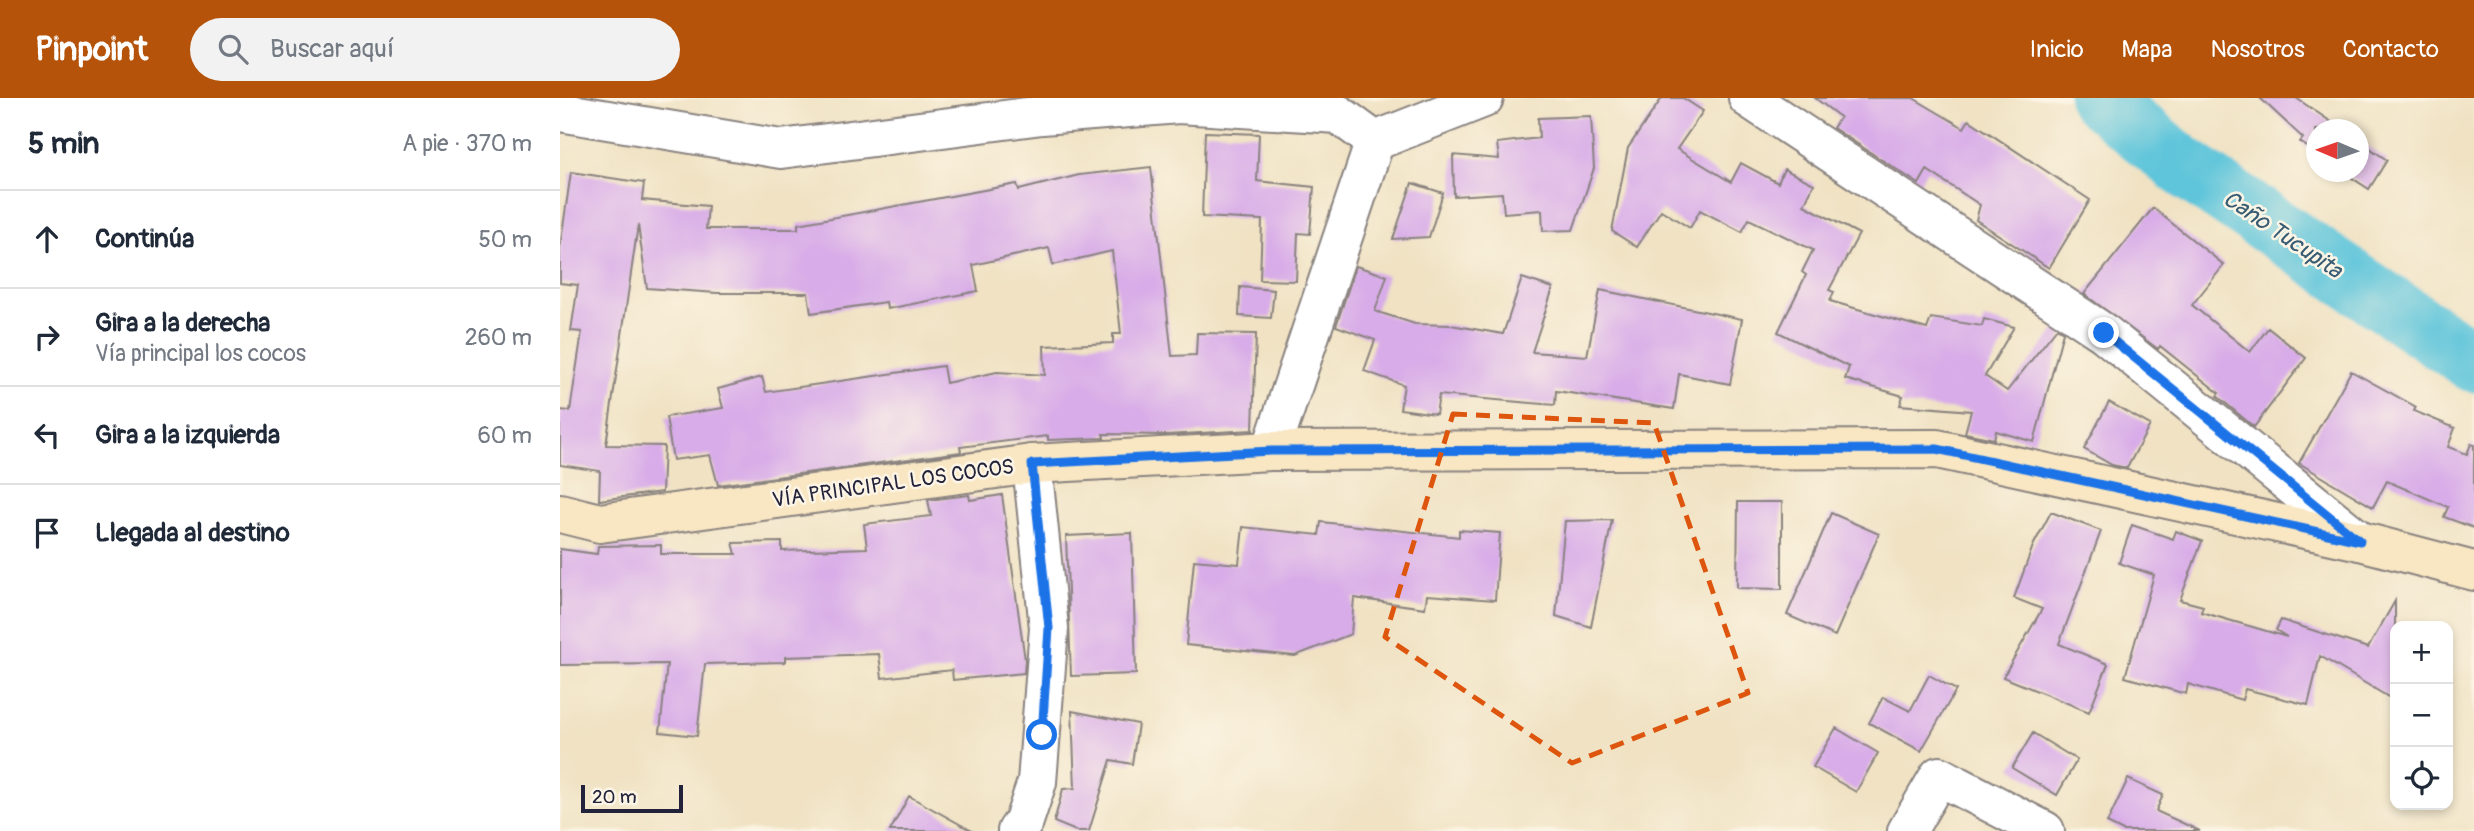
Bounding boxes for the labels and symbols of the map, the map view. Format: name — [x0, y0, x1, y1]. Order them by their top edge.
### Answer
north arrow — [2306, 119, 2369, 182]
water label: Caño Tucupita — [2218, 184, 2349, 286]
route end — [2088, 317, 2119, 348]
street label: VÍA PRINCIPAL LOS COCOS — [770, 453, 1016, 514]
route start — [1026, 719, 1057, 750]
scale bar — [581, 782, 682, 814]

